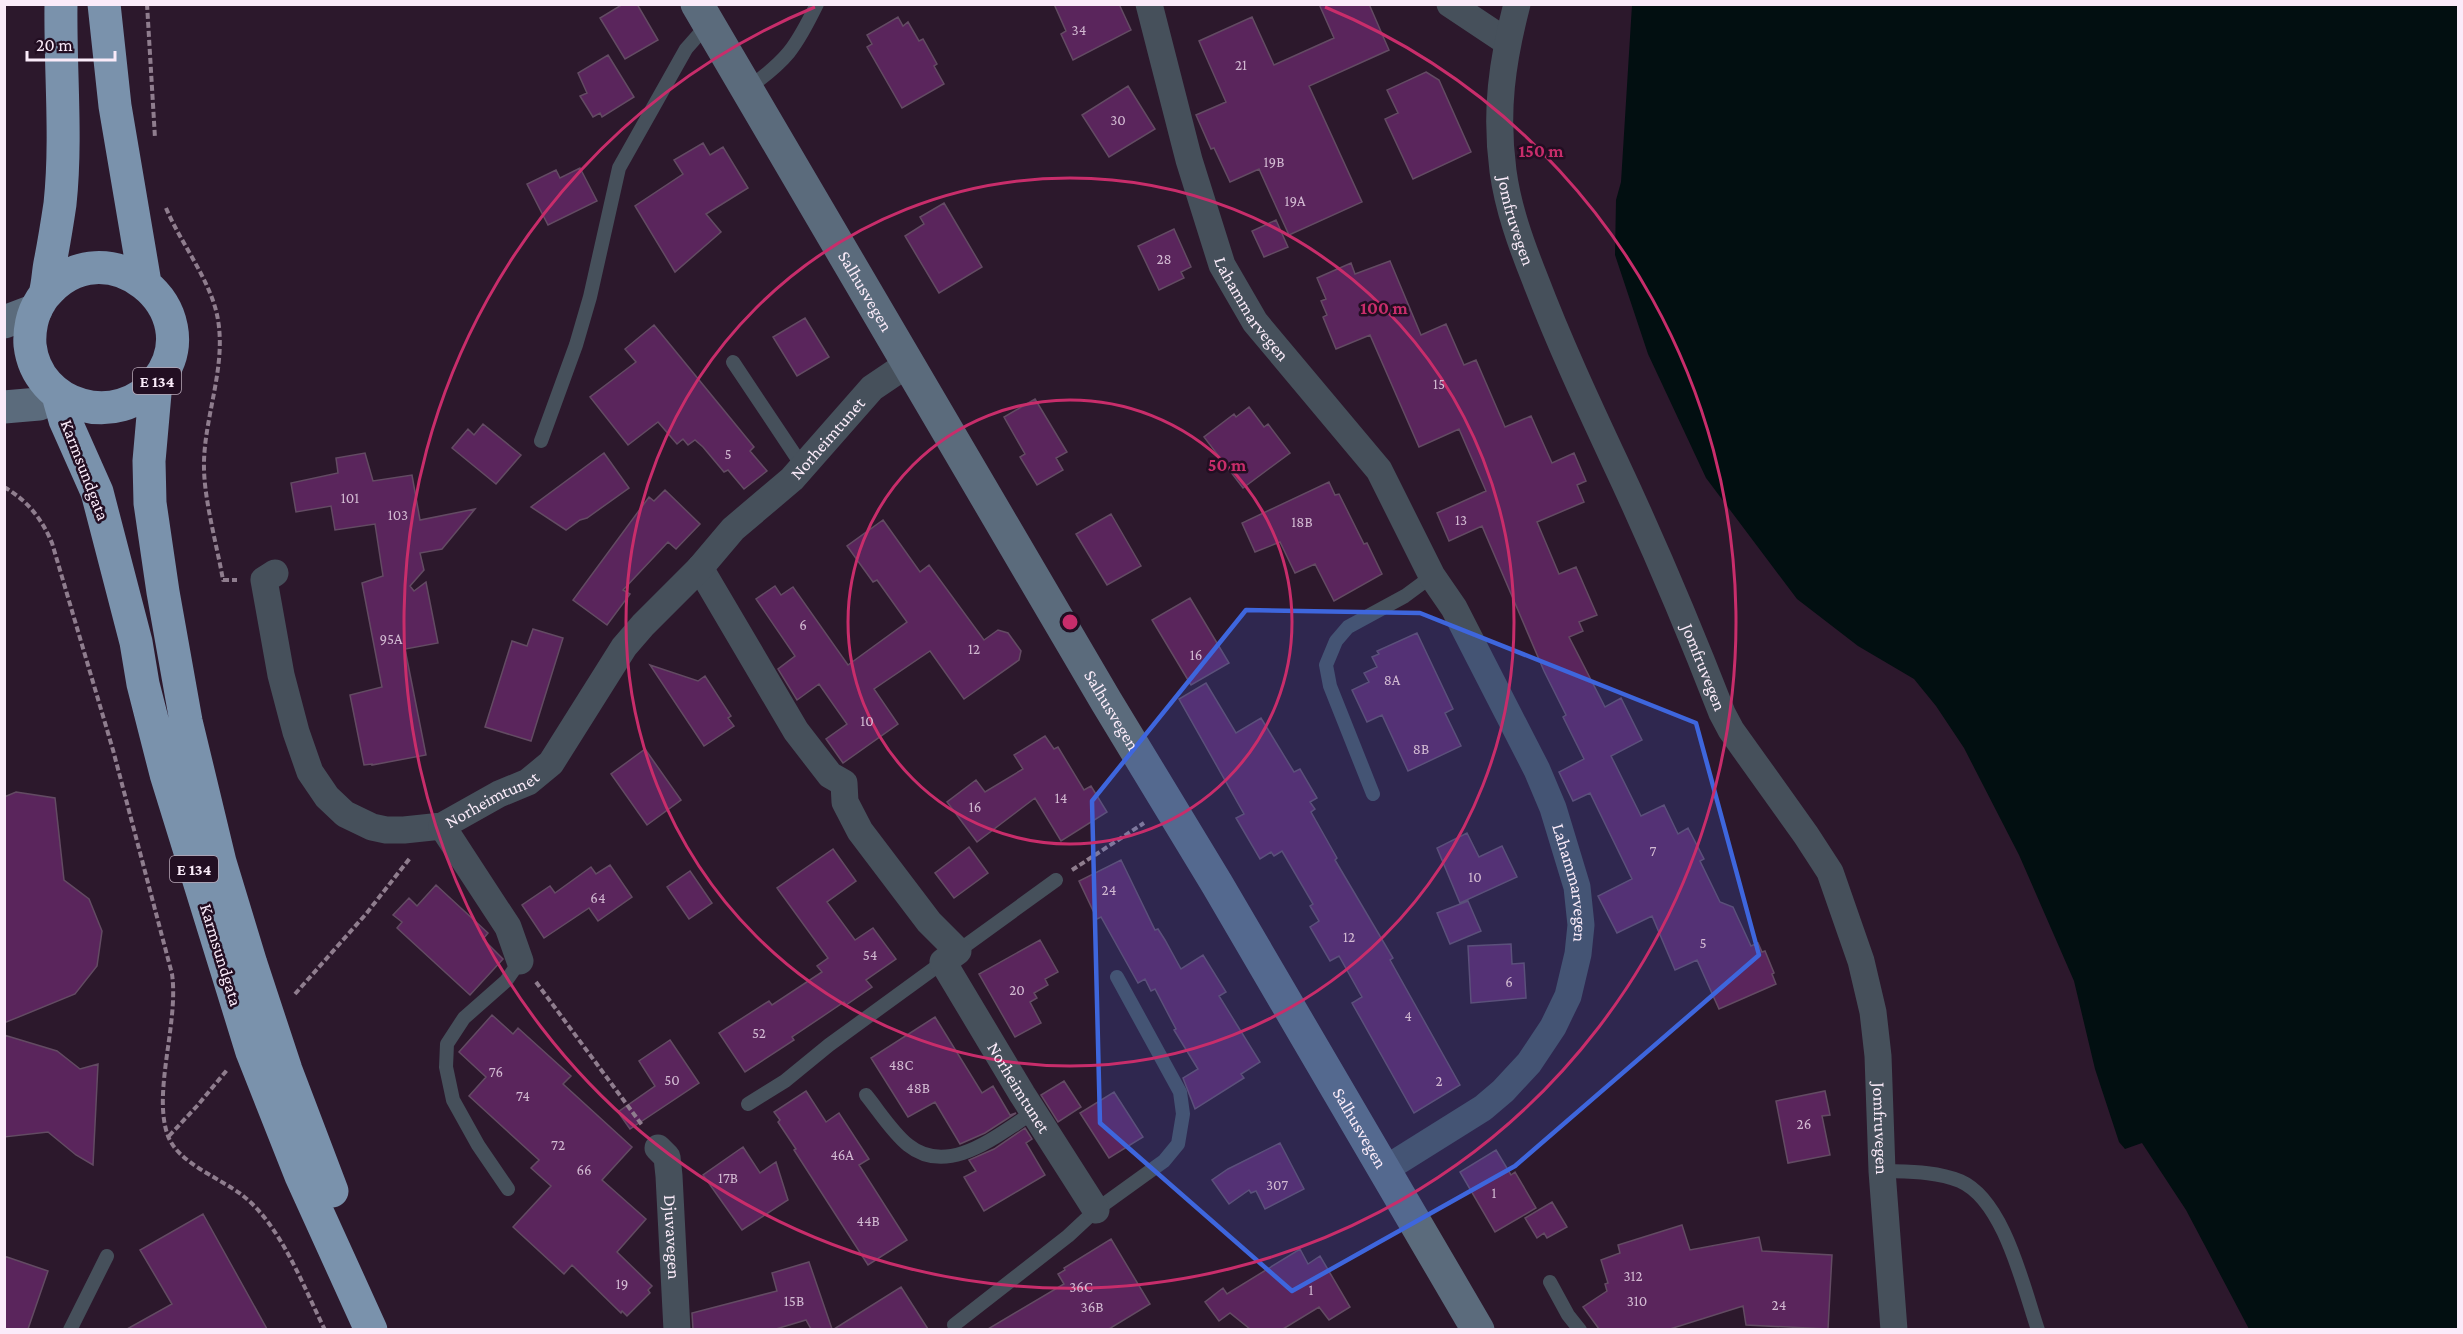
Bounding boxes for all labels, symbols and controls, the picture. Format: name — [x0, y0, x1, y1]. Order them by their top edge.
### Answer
house number: 34 — [1072, 22, 1086, 38]
scale bar — [27, 24, 116, 62]
text: 20 m — [36, 35, 73, 55]
house number: 21 — [1235, 57, 1247, 73]
house number: 30 — [1110, 112, 1126, 128]
text: 150 m — [1518, 141, 1564, 161]
house number: 19B — [1264, 154, 1284, 170]
street label: Jomfruvegen — [1494, 172, 1539, 268]
house number: 19A — [1285, 193, 1306, 209]
street label: Salhusvegen — [834, 247, 897, 335]
house number: 28 — [1156, 251, 1172, 267]
street label: Lahammarvegen — [1210, 255, 1294, 365]
text: 100 m — [1360, 298, 1408, 318]
road number: E 134 — [133, 368, 181, 394]
house number: 15 — [1433, 376, 1445, 392]
street label: Norheimtunet — [786, 393, 870, 484]
street label: Karmsundgata — [57, 417, 113, 523]
house number: 5 — [724, 446, 732, 462]
text: 50 m — [1208, 455, 1247, 475]
house number: 101 — [341, 490, 359, 506]
house number: 103 — [388, 507, 408, 523]
house number: 13 — [1455, 512, 1467, 528]
house number: 18B — [1291, 514, 1313, 530]
centre of rings — [1060, 612, 1080, 632]
house number: 6 — [799, 617, 807, 633]
street label: Jomfruvegen — [1677, 619, 1730, 714]
house number: 95A — [380, 631, 403, 647]
house number: 12 — [968, 641, 980, 657]
house number: 16 — [1190, 647, 1202, 663]
street label: Salhusvegen — [1080, 667, 1144, 754]
house number: 8A — [1384, 672, 1401, 688]
house number: 10 — [860, 713, 874, 729]
house number: 8B — [1413, 741, 1429, 757]
street label: Norheimtunet — [442, 766, 544, 832]
house number: 14 — [1055, 790, 1067, 806]
house number: 16 — [969, 799, 981, 815]
street label: Lahammarvegen — [1548, 821, 1591, 944]
house number: 7 — [1650, 843, 1657, 859]
road number: E 134 — [170, 856, 218, 882]
house number: 10 — [1468, 869, 1482, 885]
house number: 24 — [1102, 882, 1116, 898]
house number: 64 — [590, 890, 606, 906]
street label: Karmsundgata — [196, 901, 246, 1009]
house number: 12 — [1343, 929, 1355, 945]
house number: 5 — [1699, 935, 1707, 951]
house number: 54 — [863, 947, 877, 963]
house number: 6 — [1505, 974, 1513, 990]
house number: 20 — [1009, 982, 1025, 998]
house number: 4 — [1404, 1008, 1412, 1024]
house number: 52 — [752, 1025, 766, 1041]
street label: Norheimtunet — [983, 1039, 1055, 1137]
house number: 48C — [889, 1057, 913, 1073]
house number: 76 — [489, 1064, 503, 1080]
house number: 50 — [664, 1072, 680, 1088]
house number: 2 — [1435, 1073, 1443, 1089]
house number: 48B — [906, 1080, 930, 1096]
street label: Jomfruvegen — [1869, 1080, 1892, 1175]
street label: Salhusvegen — [1328, 1084, 1391, 1172]
house number: 74 — [516, 1088, 530, 1104]
house number: 26 — [1797, 1116, 1811, 1132]
house number: 72 — [551, 1137, 565, 1153]
house number: 46A — [830, 1147, 854, 1163]
house number: 66 — [576, 1162, 592, 1178]
house number: 17B — [718, 1170, 738, 1186]
house number: 307 — [1266, 1177, 1288, 1193]
house number: 1 — [1492, 1185, 1497, 1201]
street label: Djuvavegen — [660, 1194, 684, 1280]
house number: 44B — [856, 1213, 880, 1229]
house number: 312 — [1623, 1268, 1643, 1284]
house number: 19 — [616, 1276, 628, 1292]
house number: 36C — [1069, 1279, 1093, 1295]
house number: 1 — [1309, 1282, 1314, 1298]
house number: 15B — [784, 1293, 804, 1309]
house number: 310 — [1627, 1293, 1647, 1309]
house number: 24 — [1772, 1297, 1786, 1313]
house number: 36B — [1081, 1299, 1103, 1315]

